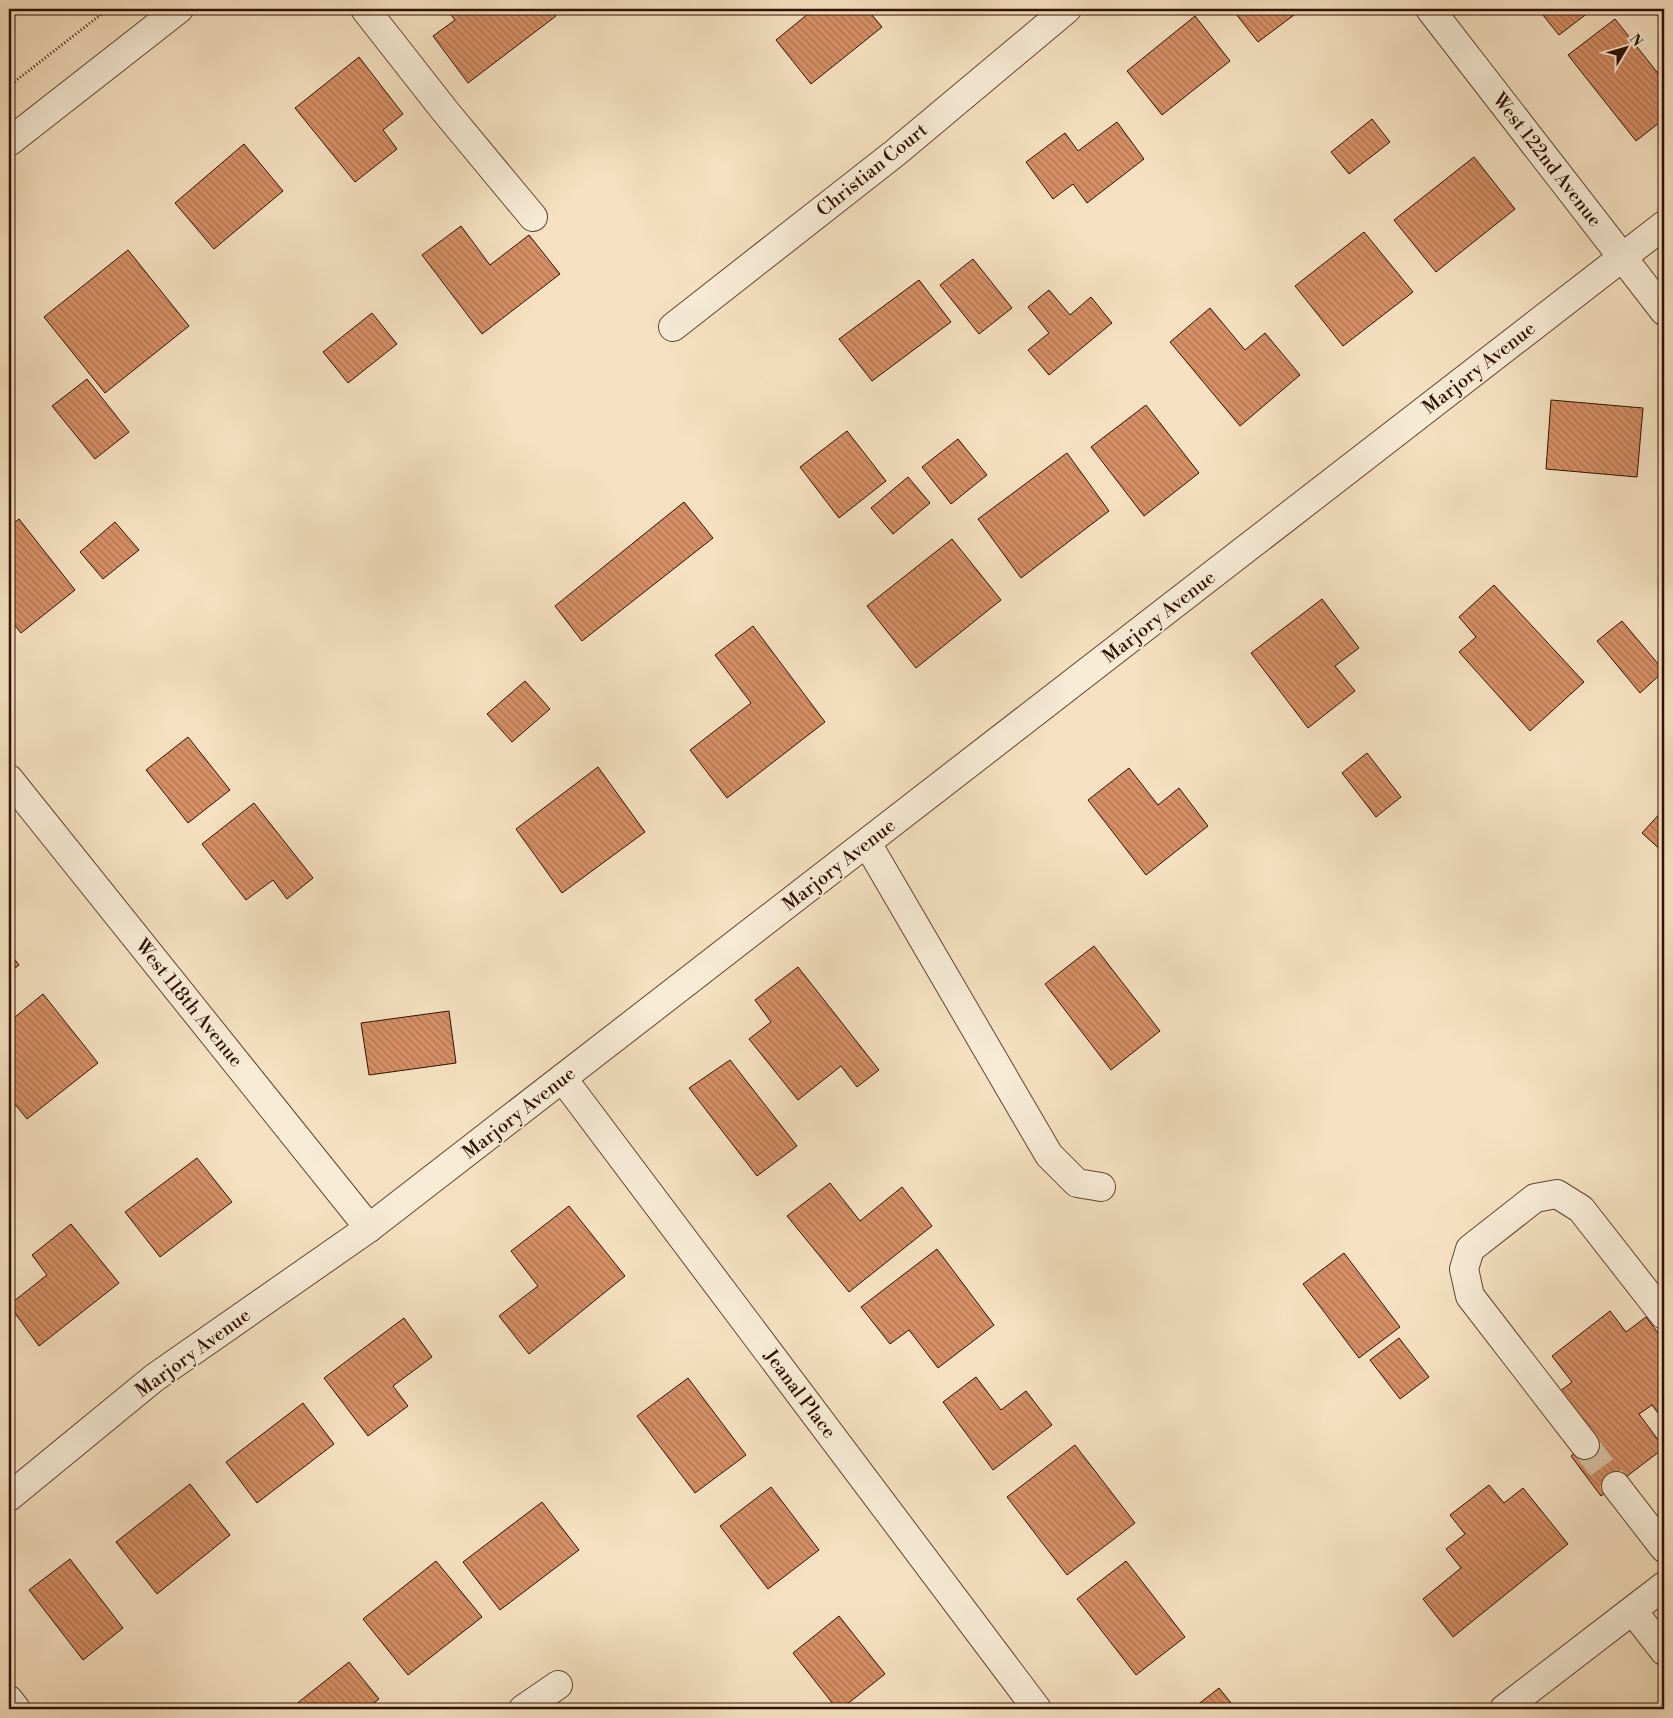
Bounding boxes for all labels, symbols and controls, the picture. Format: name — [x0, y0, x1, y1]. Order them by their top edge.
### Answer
north arrow — [1600, 22, 1650, 72]
text: N — [1625, 31, 1646, 51]
street label: West 122nd Avenue — [1487, 87, 1607, 232]
street label: Christian Court — [812, 118, 932, 222]
street label: Marjory Avenue — [1418, 316, 1540, 420]
street label: Marjory Avenue — [1098, 565, 1220, 669]
street label: Marjory Avenue — [778, 813, 900, 917]
street label: West 118th Avenue — [129, 933, 248, 1072]
street label: Marjory Avenue — [458, 1061, 580, 1165]
street label: Marjory Avenue — [131, 1303, 255, 1403]
street label: Jeanal Place — [758, 1344, 841, 1443]

